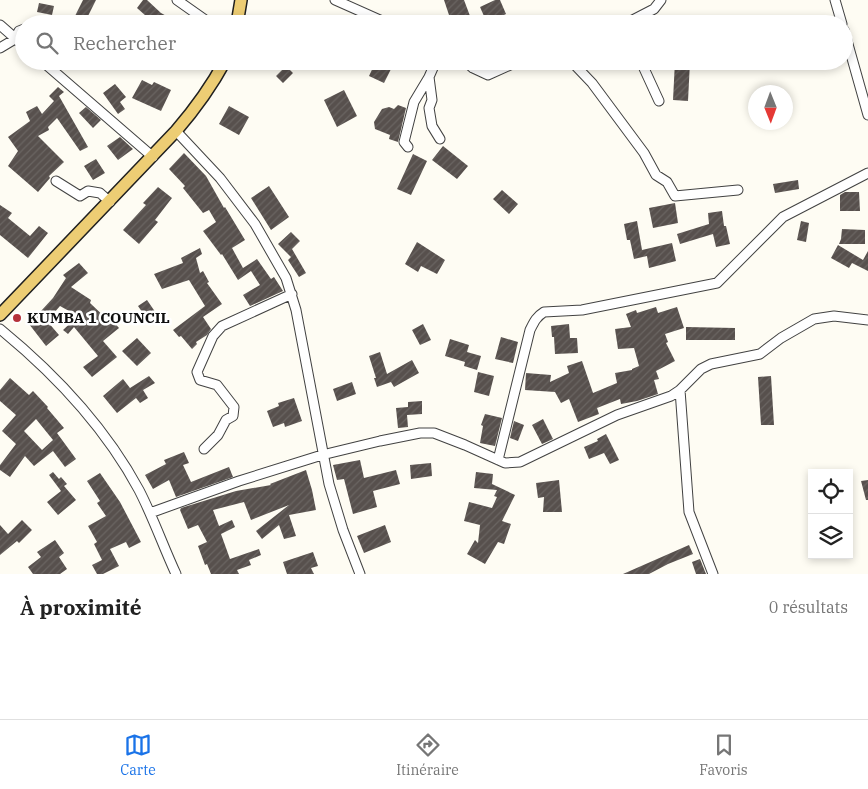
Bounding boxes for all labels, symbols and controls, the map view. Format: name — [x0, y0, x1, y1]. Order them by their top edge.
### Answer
search box — [15, 15, 853, 70]
icon: search — [33, 29, 61, 57]
text: Rechercher — [73, 31, 176, 55]
north arrow — [748, 85, 793, 130]
place label: KUMBA 1 COUNCIL — [27, 308, 170, 327]
marker: KUMBA 1 COUNCIL — [11, 312, 23, 324]
map controls — [808, 469, 853, 559]
button: locate — [808, 469, 853, 514]
button: layers — [808, 514, 853, 559]
text: À proximité — [20, 593, 142, 621]
text: 0 résultats — [769, 597, 848, 617]
tab: Carte — [120, 731, 156, 779]
tab: Itinéraire — [396, 731, 459, 779]
tab: Favoris — [699, 731, 748, 779]

